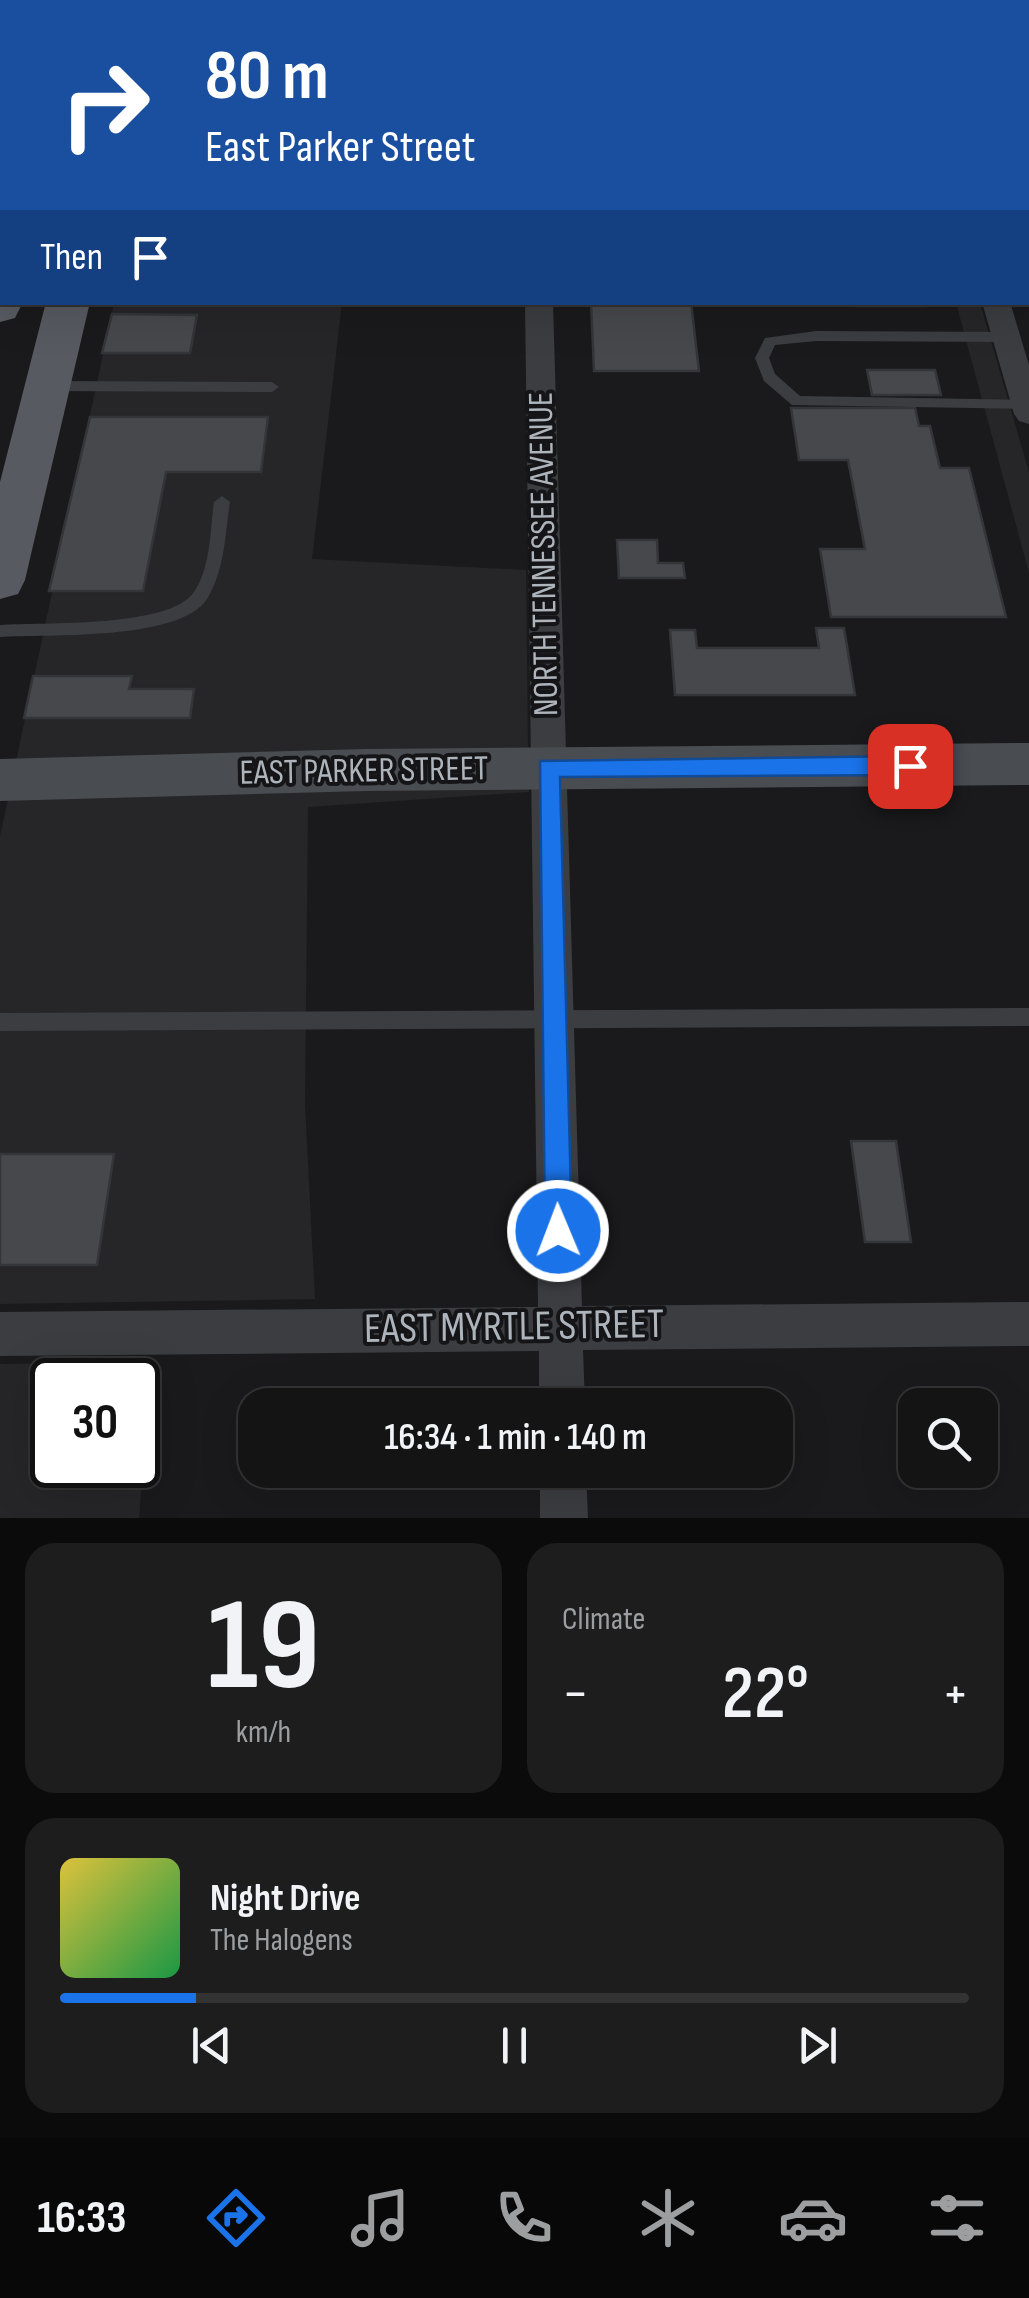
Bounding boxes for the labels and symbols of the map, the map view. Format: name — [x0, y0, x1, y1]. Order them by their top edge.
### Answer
street label: NORTH TENNESSEE AVENUE — [520, 391, 568, 717]
pin — [868, 724, 953, 809]
street label: EAST PARKER STREET — [239, 747, 489, 795]
position arrow — [506, 1179, 610, 1283]
street label: EAST MYRTLE STREET — [364, 1299, 664, 1355]
speed limit sign: 30 — [30, 1358, 160, 1488]

